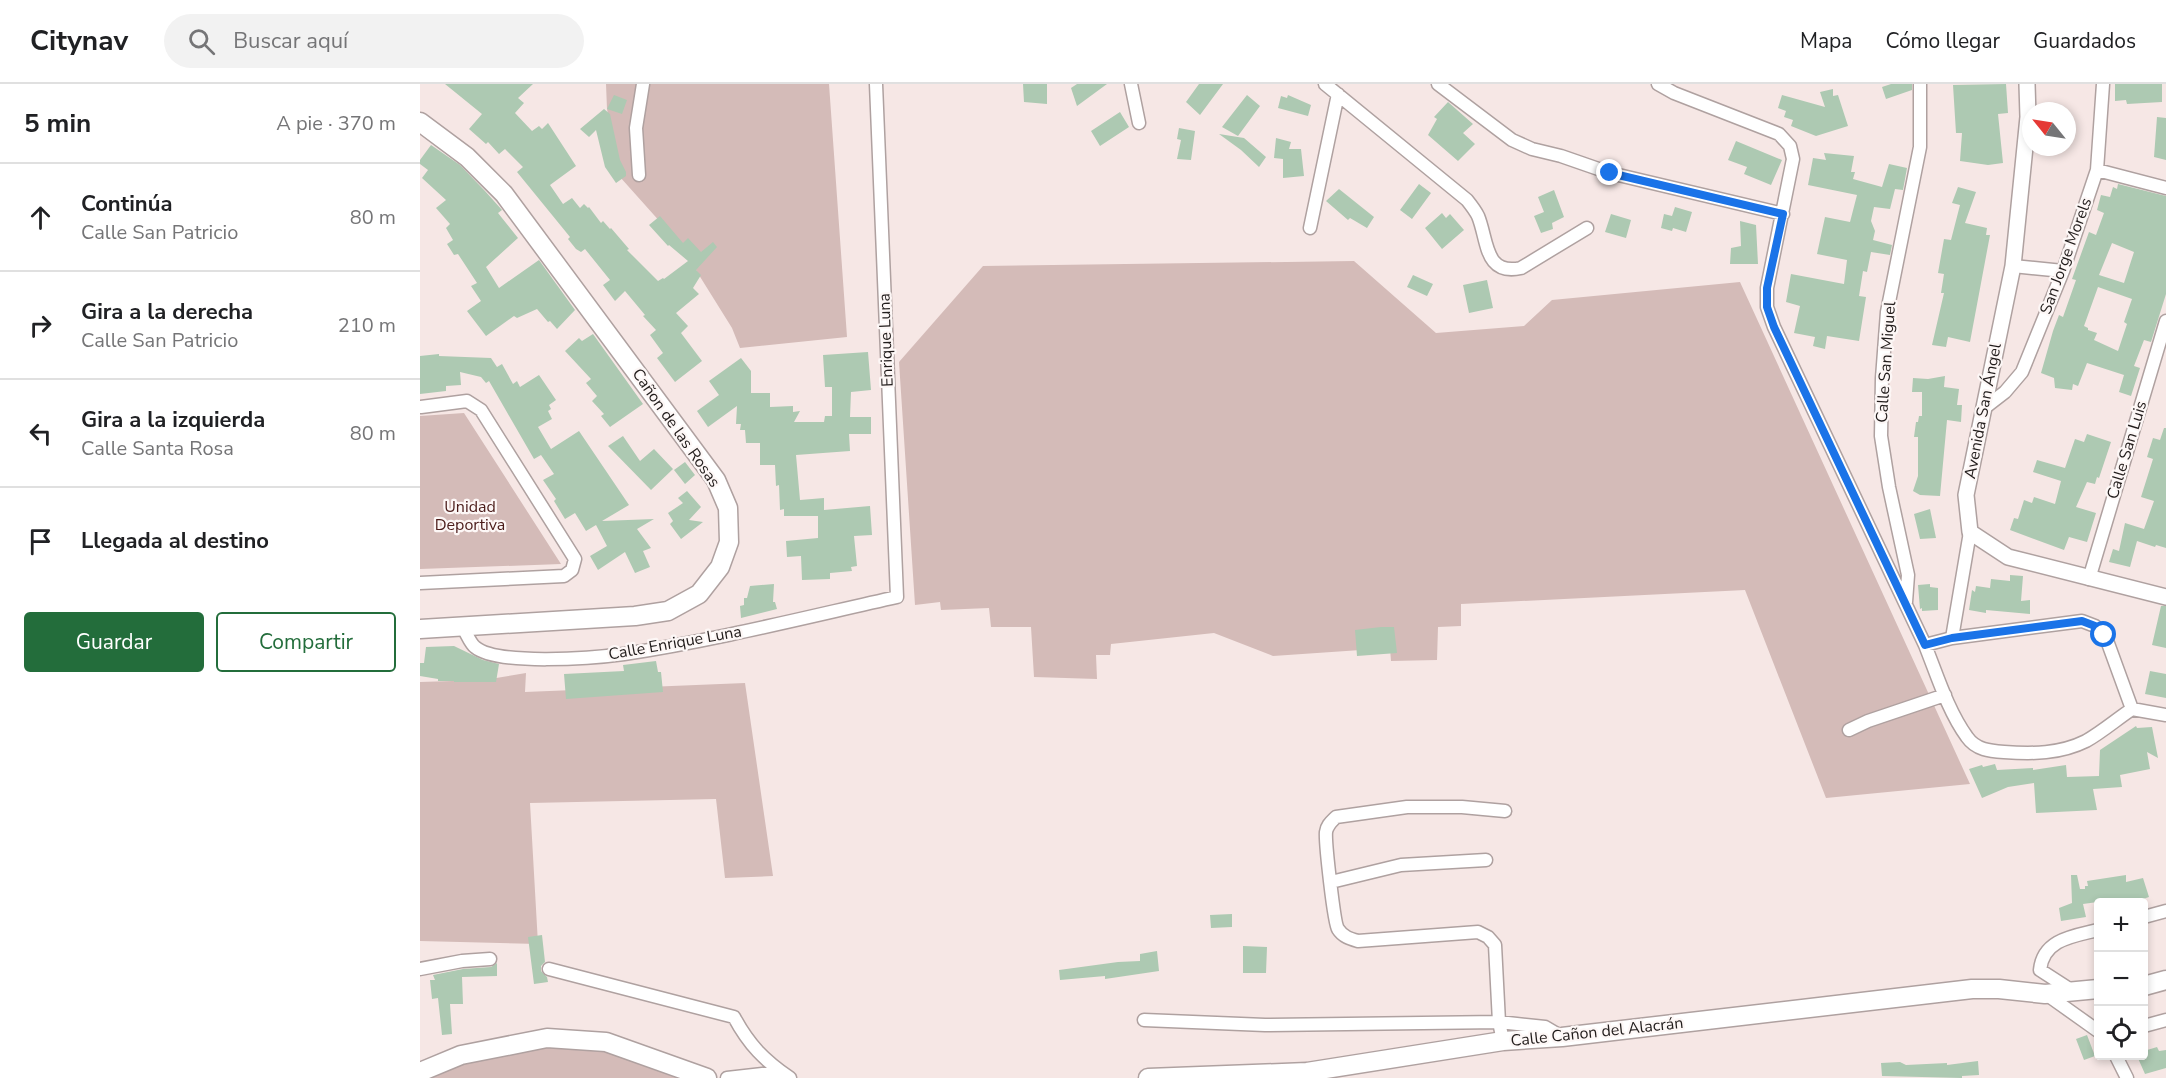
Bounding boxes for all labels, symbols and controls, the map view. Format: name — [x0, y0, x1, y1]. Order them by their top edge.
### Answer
search box — [164, 14, 584, 68]
text: Citynav — [30, 22, 128, 60]
icon: search — [185, 25, 218, 58]
text: Buscar aquí — [233, 26, 348, 56]
text: Mapa — [1800, 27, 1852, 55]
text: Cómo llegar — [1885, 27, 2000, 55]
text: Guardados — [2033, 27, 2136, 55]
north arrow — [2022, 102, 2076, 156]
text: 5 min — [24, 106, 91, 141]
text: A pie · 370 m — [276, 110, 396, 137]
route end — [1596, 159, 1622, 185]
text: Continúa — [81, 189, 172, 219]
street label: San Jorge Morels — [2035, 195, 2097, 317]
icon: ahead — [24, 201, 57, 234]
text: 80 m — [350, 204, 396, 231]
text: Calle San Patricio — [81, 219, 238, 246]
street label: Enrique Luna — [873, 293, 899, 387]
text: Gira a la derecha — [81, 297, 253, 327]
street label: Calle San Miguel — [1871, 300, 1901, 423]
icon: right — [24, 309, 57, 342]
text: 210 m — [338, 312, 396, 339]
text: Calle San Patricio — [81, 327, 238, 354]
street label: Avenida San Ángel — [1959, 341, 2007, 481]
street label: Cañon de las Rosas — [627, 364, 725, 492]
street label: Calle San Luis — [2102, 398, 2152, 502]
text: Gira a la izquierda — [81, 405, 265, 435]
icon: left — [24, 417, 57, 450]
text: 80 m — [350, 420, 396, 447]
text: Calle Santa Rosa — [81, 435, 234, 462]
park label: Unidad Deportiva — [435, 496, 505, 536]
icon: arrive — [24, 525, 57, 558]
text: Llegada al destino — [81, 526, 269, 556]
button: Guardar — [24, 612, 204, 672]
button: Compartir — [216, 612, 396, 672]
street label: Calle Enrique Luna — [607, 620, 743, 666]
route start — [2090, 621, 2116, 647]
map controls — [2094, 898, 2148, 1060]
button: + — [2094, 898, 2148, 952]
button: − — [2094, 952, 2148, 1006]
button: locate — [2094, 1006, 2148, 1060]
street label: Calle Cañon del Alacrán — [1510, 1012, 1684, 1052]

